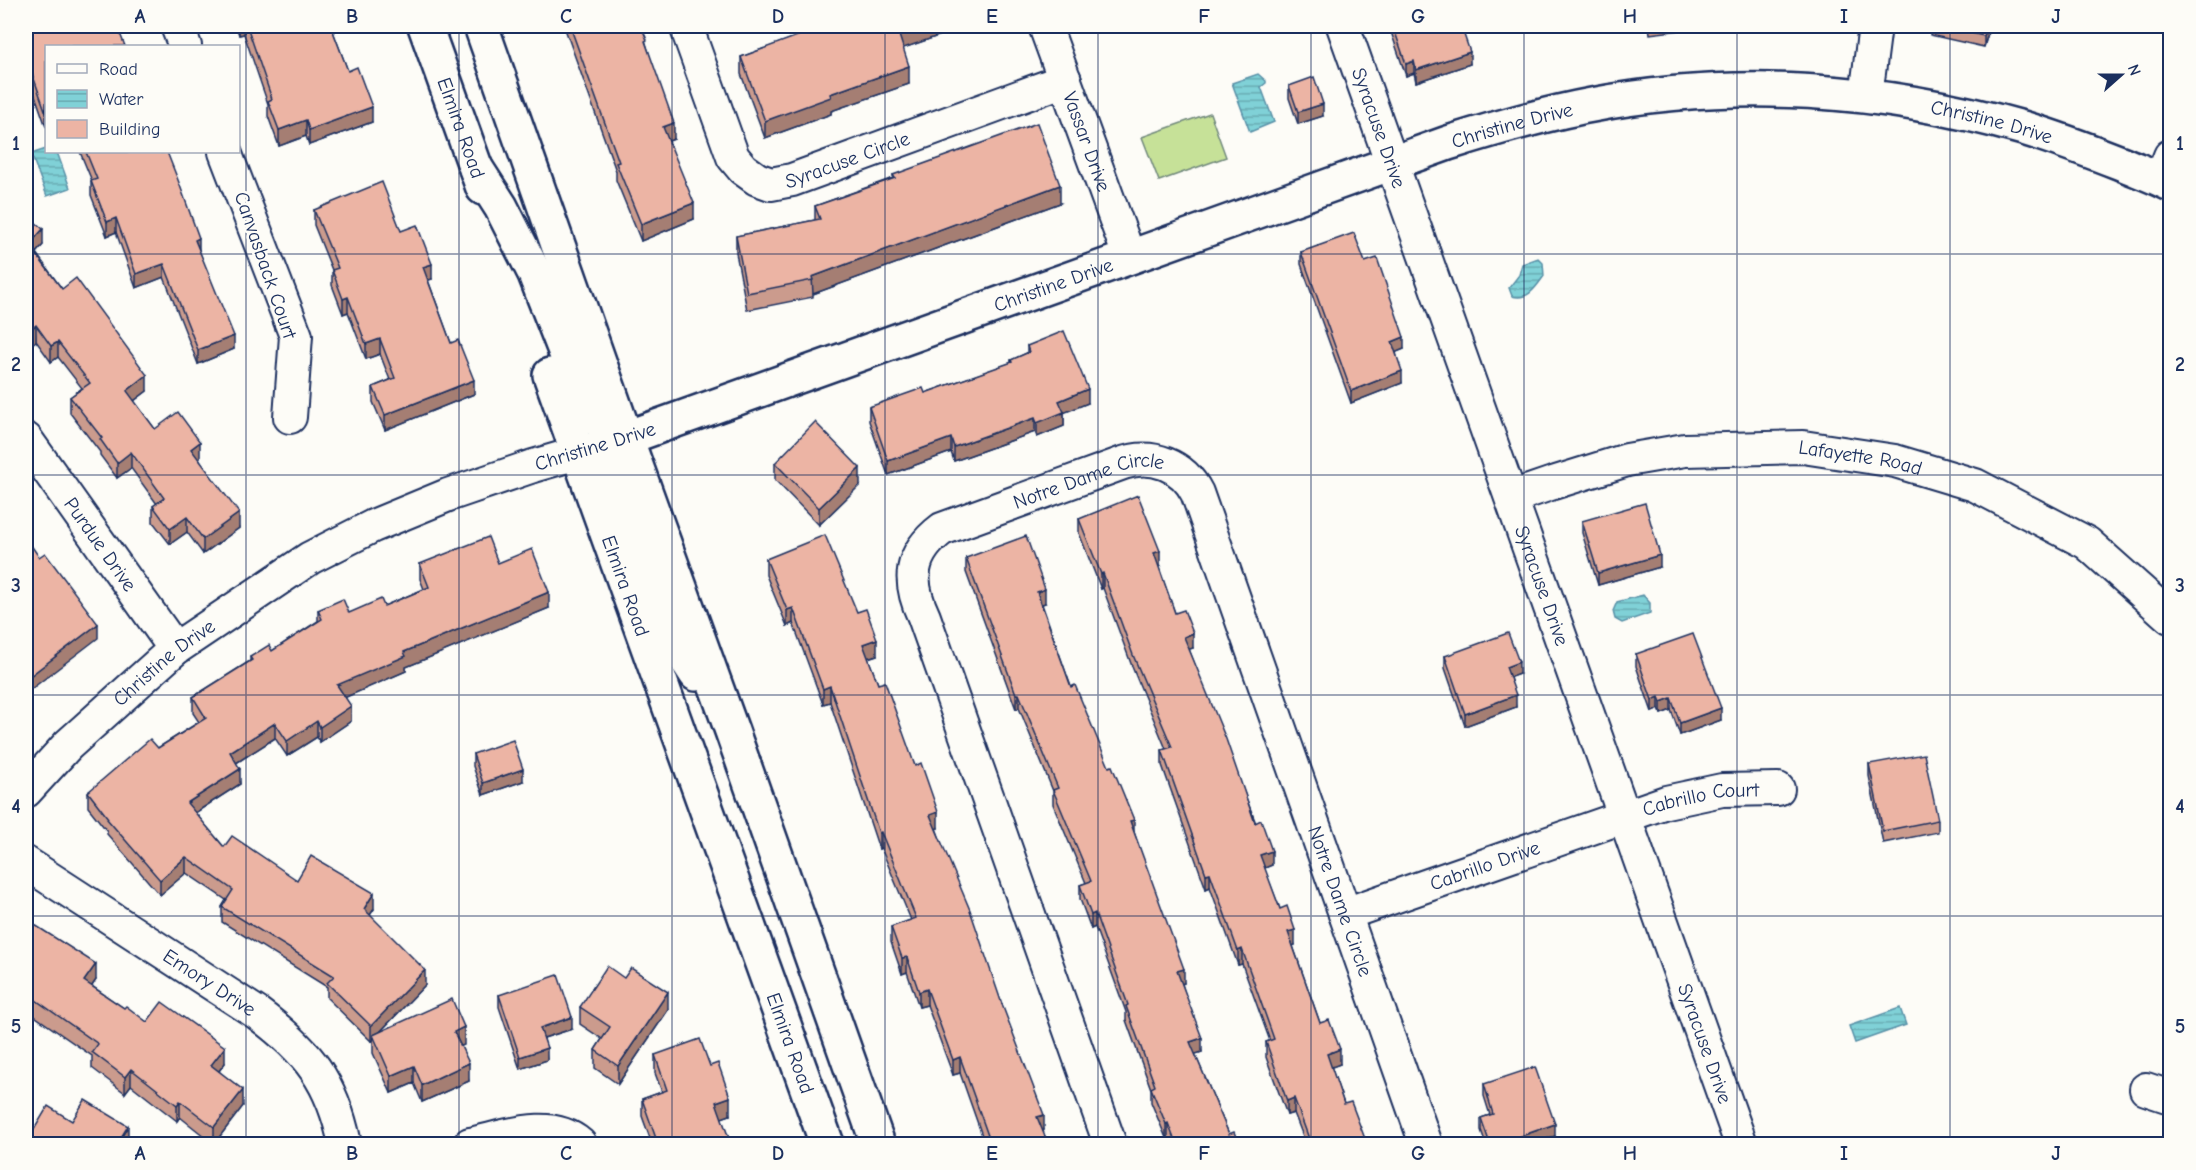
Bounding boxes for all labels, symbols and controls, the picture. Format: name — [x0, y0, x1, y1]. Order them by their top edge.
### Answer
text: A — [134, 5, 146, 28]
text: B — [346, 5, 358, 28]
text: C — [560, 5, 572, 28]
text: D — [772, 5, 784, 28]
text: E — [986, 5, 998, 28]
text: F — [1198, 5, 1210, 28]
text: G — [1411, 5, 1425, 28]
text: H — [1623, 5, 1637, 28]
text: I — [1840, 5, 1848, 28]
text: J — [2051, 5, 2061, 28]
legend — [45, 45, 240, 153]
north arrow — [2091, 45, 2151, 105]
text: Road — [99, 59, 138, 80]
text: N — [2124, 62, 2144, 78]
street label: Syracuse Drive — [1347, 65, 1411, 191]
street label: Elmira Road — [432, 74, 490, 181]
text: Water — [99, 89, 144, 110]
street label: Vassar Drive — [1058, 89, 1115, 195]
street label: Christine Drive — [1929, 95, 2056, 149]
street label: Christine Drive — [1449, 98, 1575, 153]
text: Building — [99, 119, 161, 140]
street label: Syracuse Circle — [783, 127, 913, 193]
text: 1 — [12, 132, 20, 155]
text: 1 — [2176, 132, 2184, 155]
street label: Canvasback Court — [230, 189, 302, 343]
street label: Christine Drive — [991, 253, 1116, 317]
text: 2 — [11, 353, 21, 376]
text: 2 — [2175, 353, 2185, 376]
street label: Christine Drive — [532, 417, 658, 476]
street label: Lafayette Road — [1797, 435, 1925, 480]
street label: Notre Dame Circle — [1010, 448, 1167, 514]
street label: Purdue Drive — [59, 493, 141, 596]
street label: Syracuse Drive — [1510, 523, 1574, 649]
street label: Elmira Road — [597, 532, 654, 639]
text: 3 — [11, 574, 21, 597]
text: 3 — [2175, 574, 2185, 597]
street label: Christine Drive — [108, 614, 219, 711]
street label: Cabrillo Court — [1639, 778, 1761, 821]
text: 4 — [11, 795, 21, 818]
text: 4 — [2175, 795, 2185, 818]
street label: Notre Dame Circle — [1303, 823, 1377, 980]
street label: Cabrillo Drive — [1427, 836, 1543, 896]
street label: Emory Drive — [159, 944, 260, 1021]
street label: Syracuse Drive — [1673, 980, 1737, 1107]
street label: Elmira Road — [761, 990, 819, 1097]
text: 5 — [11, 1015, 21, 1038]
text: 5 — [2175, 1015, 2185, 1038]
text: A — [134, 1142, 146, 1165]
text: B — [346, 1142, 358, 1165]
text: C — [560, 1142, 572, 1165]
text: D — [772, 1142, 784, 1165]
text: E — [986, 1142, 998, 1165]
text: F — [1198, 1142, 1210, 1165]
text: G — [1411, 1142, 1425, 1165]
text: H — [1623, 1142, 1637, 1165]
text: I — [1840, 1142, 1848, 1165]
text: J — [2051, 1142, 2061, 1165]

